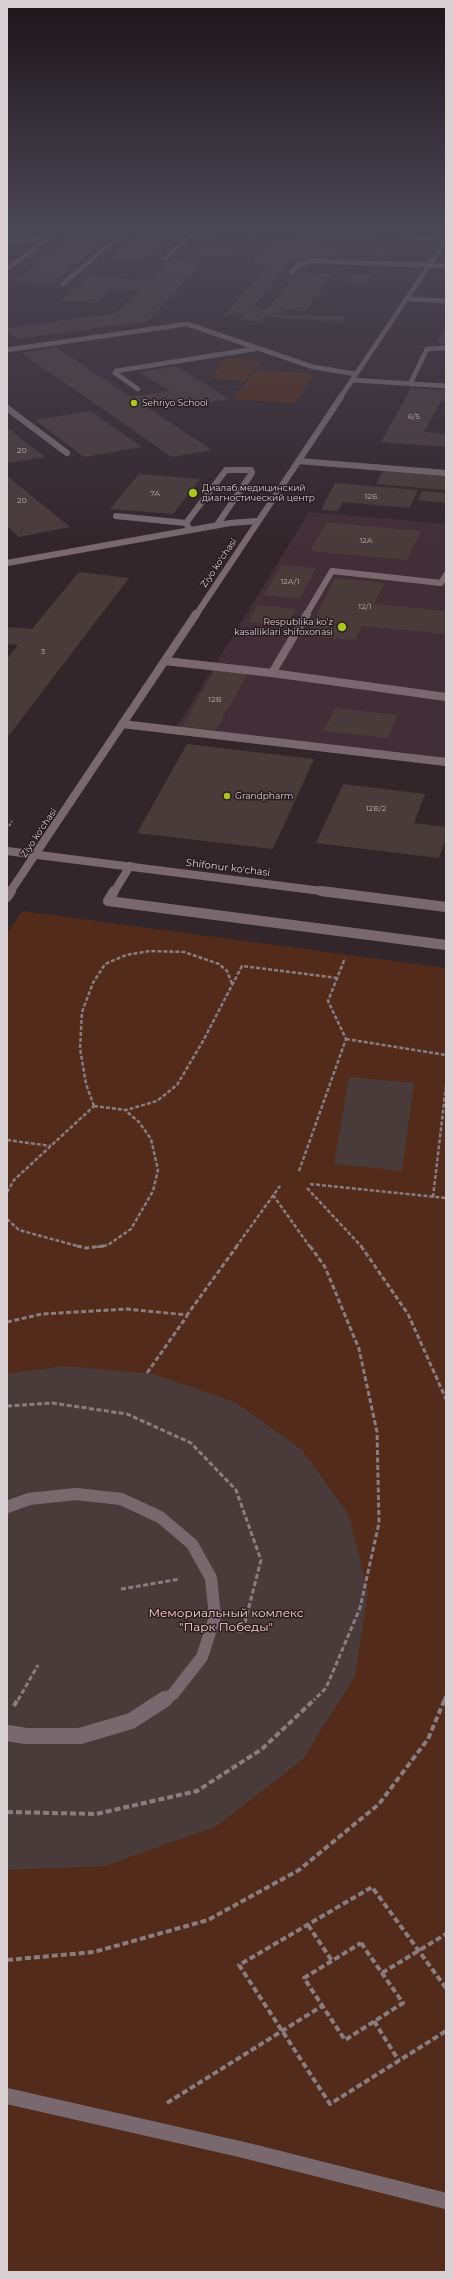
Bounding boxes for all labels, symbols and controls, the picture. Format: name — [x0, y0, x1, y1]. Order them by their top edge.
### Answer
marker: Sehriyo School — [129, 398, 139, 408]
place label: Sehriyo School — [142, 398, 208, 408]
house number: 6/5 — [408, 412, 420, 422]
house number: 20 — [17, 446, 27, 456]
place label: Диалаб медицинский диагностический центр — [202, 483, 315, 504]
marker: Диалаб медицинский диагностический центр — [187, 487, 199, 499]
house number: 7A — [150, 489, 160, 499]
house number: 12Б — [364, 492, 378, 502]
house number: 20 — [17, 496, 27, 506]
house number: 12A — [359, 536, 373, 546]
street label: Ziyo ko'chasi — [199, 537, 239, 589]
house number: 12A/1 — [280, 577, 300, 587]
house number: 12/1 — [358, 602, 372, 612]
place label: Respublika ko'z kasalliklari shifoxonasi — [234, 617, 333, 638]
marker: Respublika ko'z kasalliklari shifoxonasi — [336, 621, 348, 633]
house number: 3 — [41, 647, 45, 657]
house number: 12В — [208, 695, 222, 705]
marker: Grandpharm — [222, 791, 232, 801]
place label: Grandpharm — [235, 791, 293, 801]
house number: 12В/2 — [366, 804, 386, 814]
street label: Ziyo ko'chasi — [19, 807, 59, 859]
street label: Shifonur ko'chasi — [185, 857, 271, 879]
park label: Мемориальный комлекс "Парк Победы" — [148, 1606, 304, 1634]

